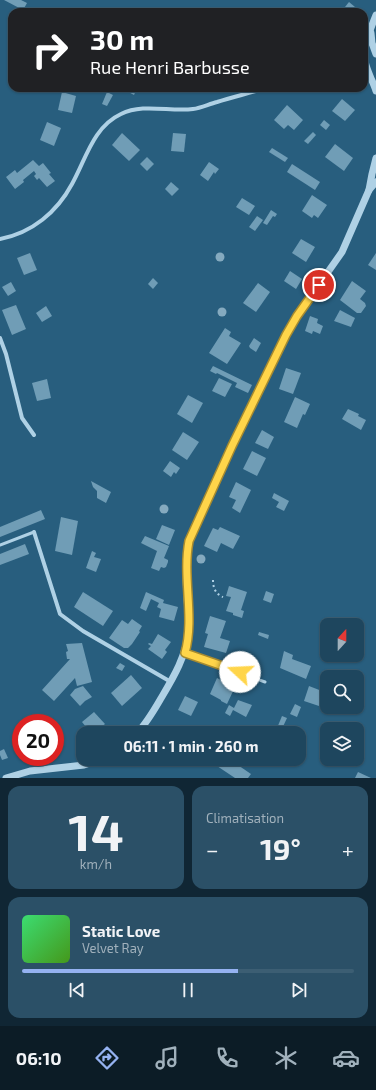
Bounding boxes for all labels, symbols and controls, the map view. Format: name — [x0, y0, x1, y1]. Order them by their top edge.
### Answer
text: 30 m — [90, 22, 154, 56]
icon: right — [24, 24, 76, 76]
text: Rue Henri Barbusse — [90, 56, 250, 78]
pin — [302, 268, 336, 302]
icon: arrive — [308, 274, 330, 296]
north arrow — [320, 618, 364, 662]
map controls — [320, 618, 364, 766]
position arrow — [219, 651, 261, 693]
button: search — [320, 670, 364, 714]
speed limit sign: 20 — [12, 714, 64, 766]
button: layers — [320, 722, 364, 766]
text: 06:11 · 1 min · 260 m — [123, 737, 259, 755]
text: 14 — [68, 799, 124, 861]
text: Climatisation — [206, 810, 284, 826]
text: 19° — [260, 830, 301, 866]
text: − — [206, 836, 219, 862]
text: + — [342, 836, 354, 862]
text: km/h — [80, 856, 112, 872]
text: Static Love — [82, 922, 160, 940]
text: Velvet Ray — [82, 940, 144, 956]
icon: previous — [66, 979, 88, 1001]
icon: pause — [177, 979, 199, 1001]
icon: next — [288, 979, 310, 1001]
icon: directions — [93, 1044, 121, 1072]
icon: music — [153, 1044, 181, 1072]
icon: phone — [213, 1044, 241, 1072]
icon: climate — [272, 1044, 300, 1072]
icon: car — [332, 1044, 360, 1072]
text: 06:10 — [16, 1047, 62, 1069]

